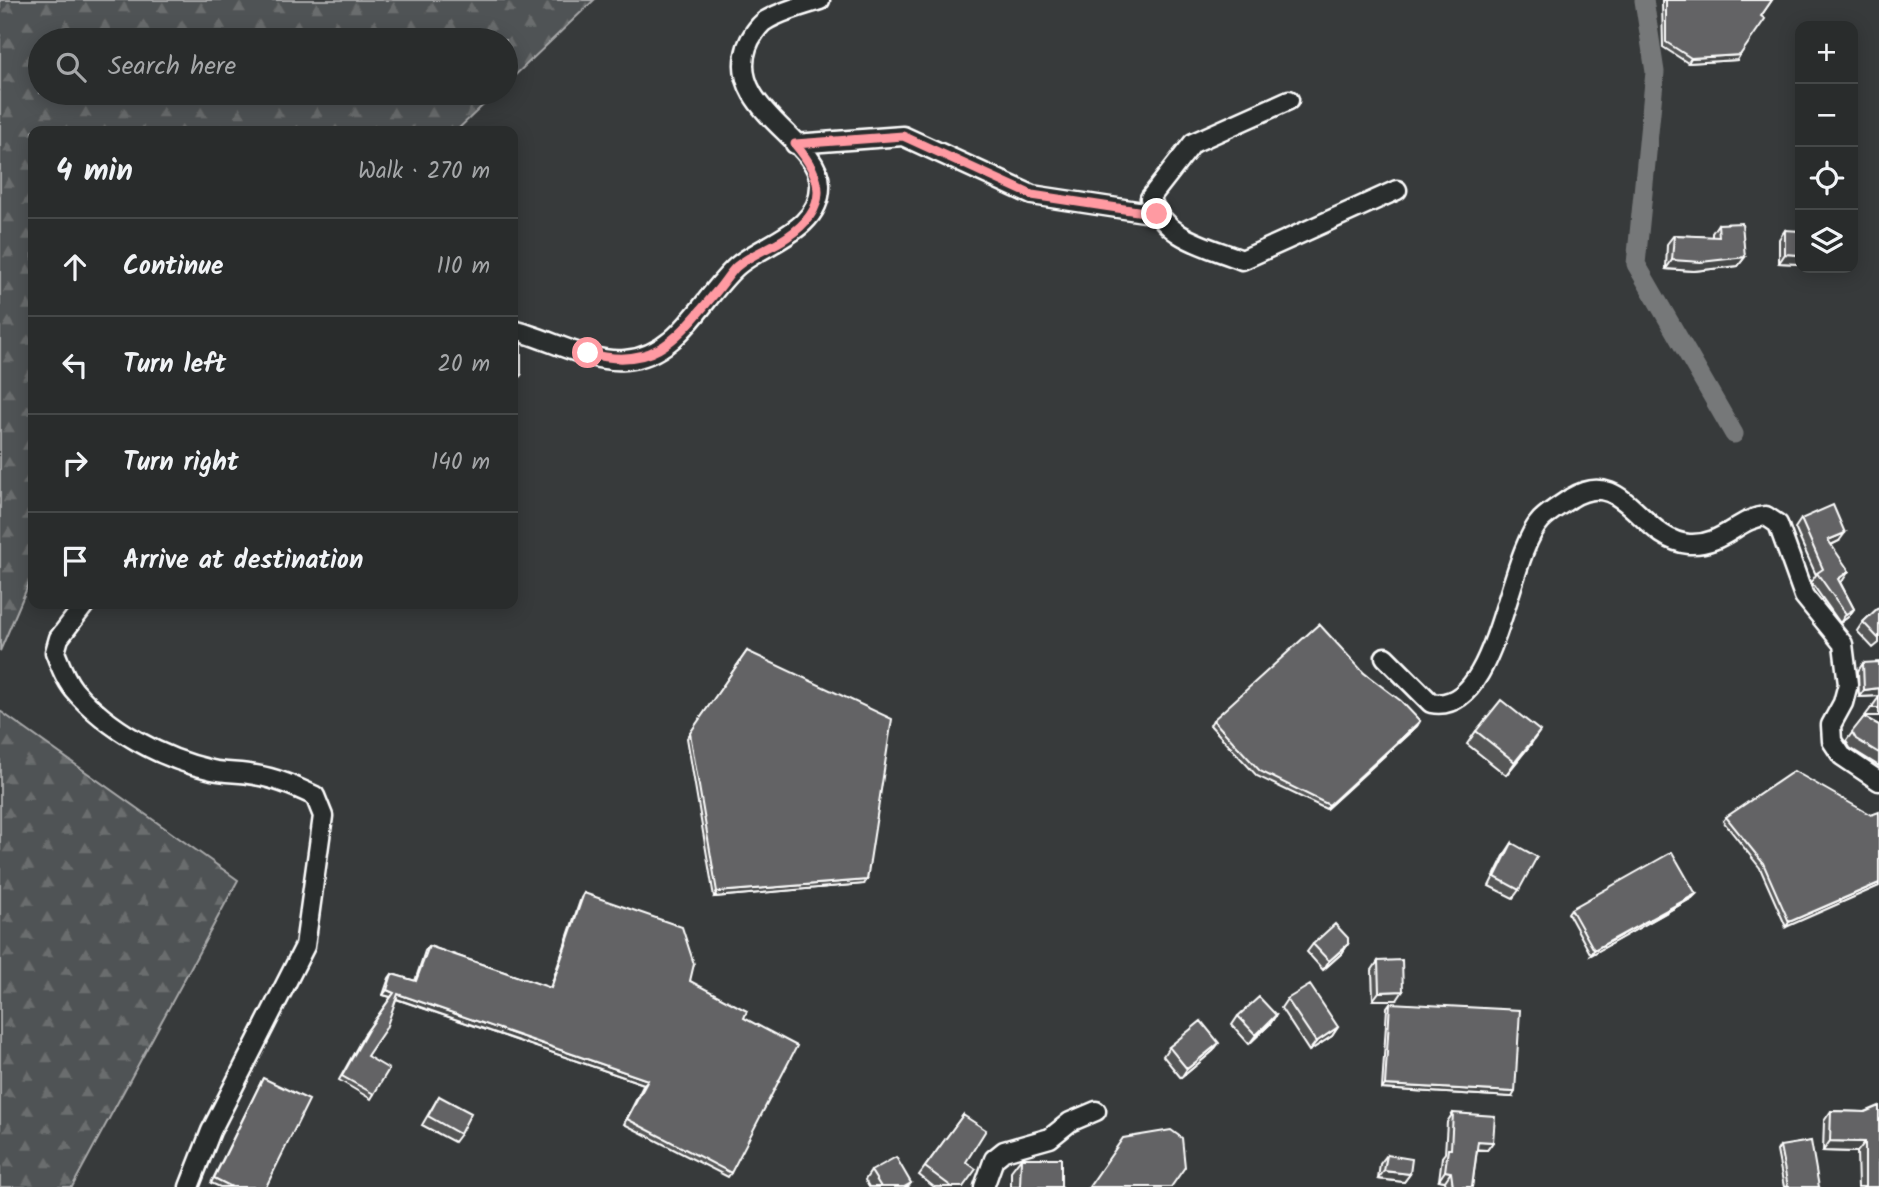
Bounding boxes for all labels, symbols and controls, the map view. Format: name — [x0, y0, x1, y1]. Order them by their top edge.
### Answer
map controls — [1795, 21, 1858, 273]
button: + — [1795, 21, 1858, 84]
search box — [28, 28, 518, 105]
text: Search here — [108, 46, 236, 88]
icon: search — [52, 48, 90, 86]
button: − — [1795, 84, 1858, 147]
button: locate — [1795, 147, 1858, 210]
text: 4 min — [56, 148, 133, 196]
text: Walk · 270 m — [358, 154, 490, 190]
route end — [1141, 198, 1172, 229]
button: layers — [1795, 210, 1858, 273]
text: Continue — [123, 246, 224, 288]
icon: ahead — [56, 248, 94, 286]
text: 110 m — [437, 249, 490, 285]
route start — [572, 337, 603, 368]
text: Turn left — [123, 344, 226, 386]
icon: left — [56, 346, 94, 384]
text: 20 m — [438, 347, 490, 383]
text: Turn right — [123, 442, 239, 484]
icon: right — [56, 444, 94, 482]
text: 140 m — [431, 445, 490, 481]
text: Arrive at destination — [123, 540, 363, 582]
icon: arrive — [56, 542, 94, 580]

